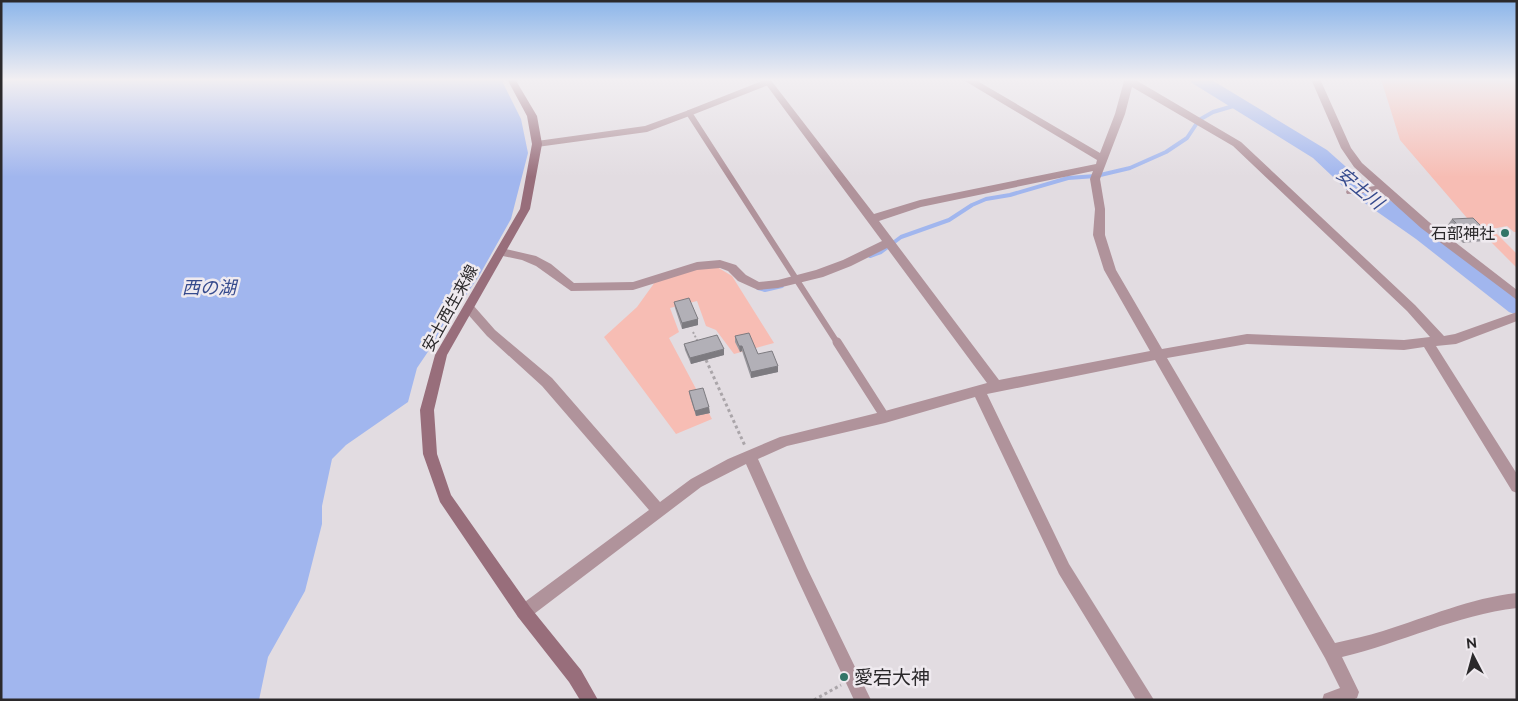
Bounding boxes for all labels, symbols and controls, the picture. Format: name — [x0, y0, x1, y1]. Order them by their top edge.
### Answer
water label: 安土川 — [1332, 163, 1389, 214]
place label: 石部神社 — [1431, 224, 1495, 243]
marker: 石部神社 — [1499, 227, 1511, 239]
street label: 安土西生来線 — [418, 261, 482, 355]
water label: 西の湖 — [182, 277, 239, 298]
north arrow — [1448, 631, 1498, 681]
text: N — [1465, 635, 1478, 652]
place label: 愛宕大神 — [854, 666, 930, 688]
marker: 愛宕大神 — [838, 671, 850, 683]

